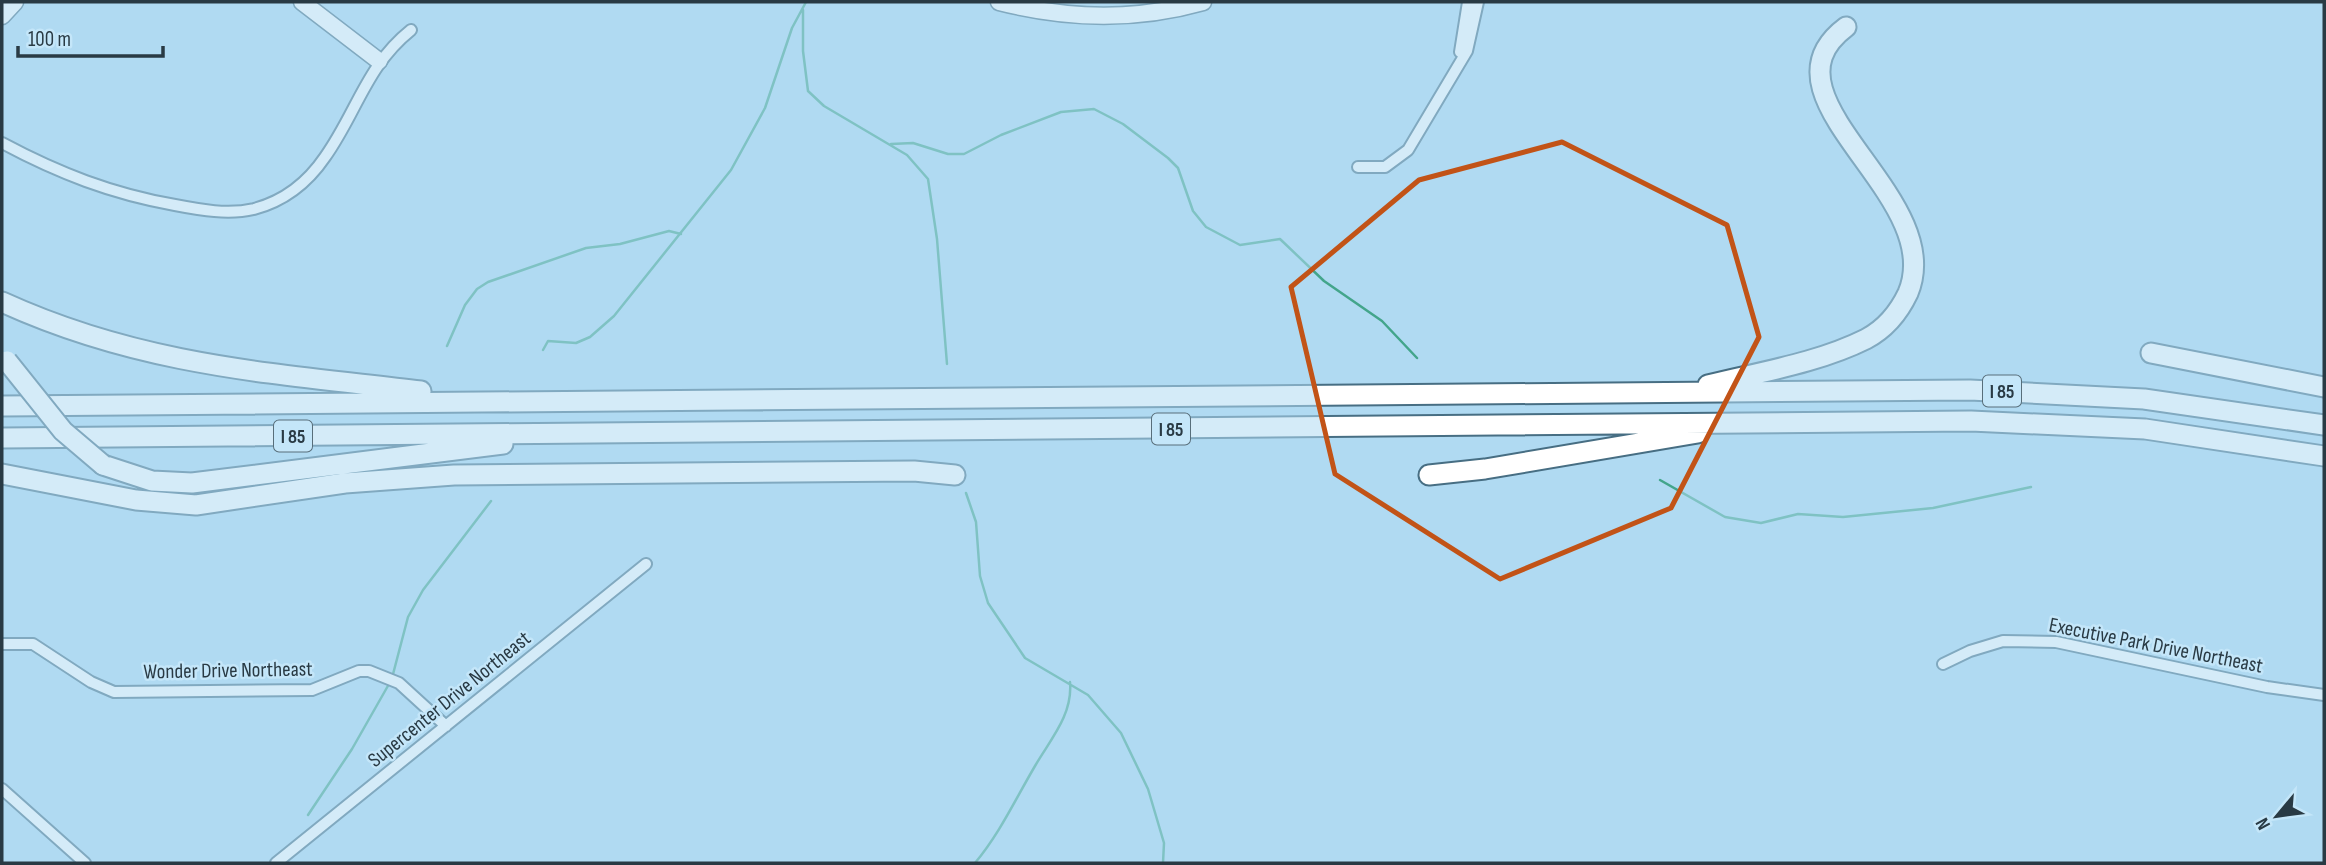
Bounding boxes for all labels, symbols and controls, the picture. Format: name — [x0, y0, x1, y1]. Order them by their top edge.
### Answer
scale bar — [18, 14, 163, 58]
text: 100 m — [28, 27, 71, 52]
road number: I 85 — [1983, 376, 2021, 406]
road number: I 85 — [1152, 414, 1190, 444]
road number: I 85 — [274, 420, 312, 452]
street label: Executive Park Drive Northeast — [2047, 612, 2265, 679]
street label: Supercenter Drive Northeast — [363, 626, 536, 773]
street label: Wonder Drive Northeast — [143, 657, 313, 684]
north arrow — [2242, 781, 2312, 851]
text: N — [2251, 813, 2276, 834]

